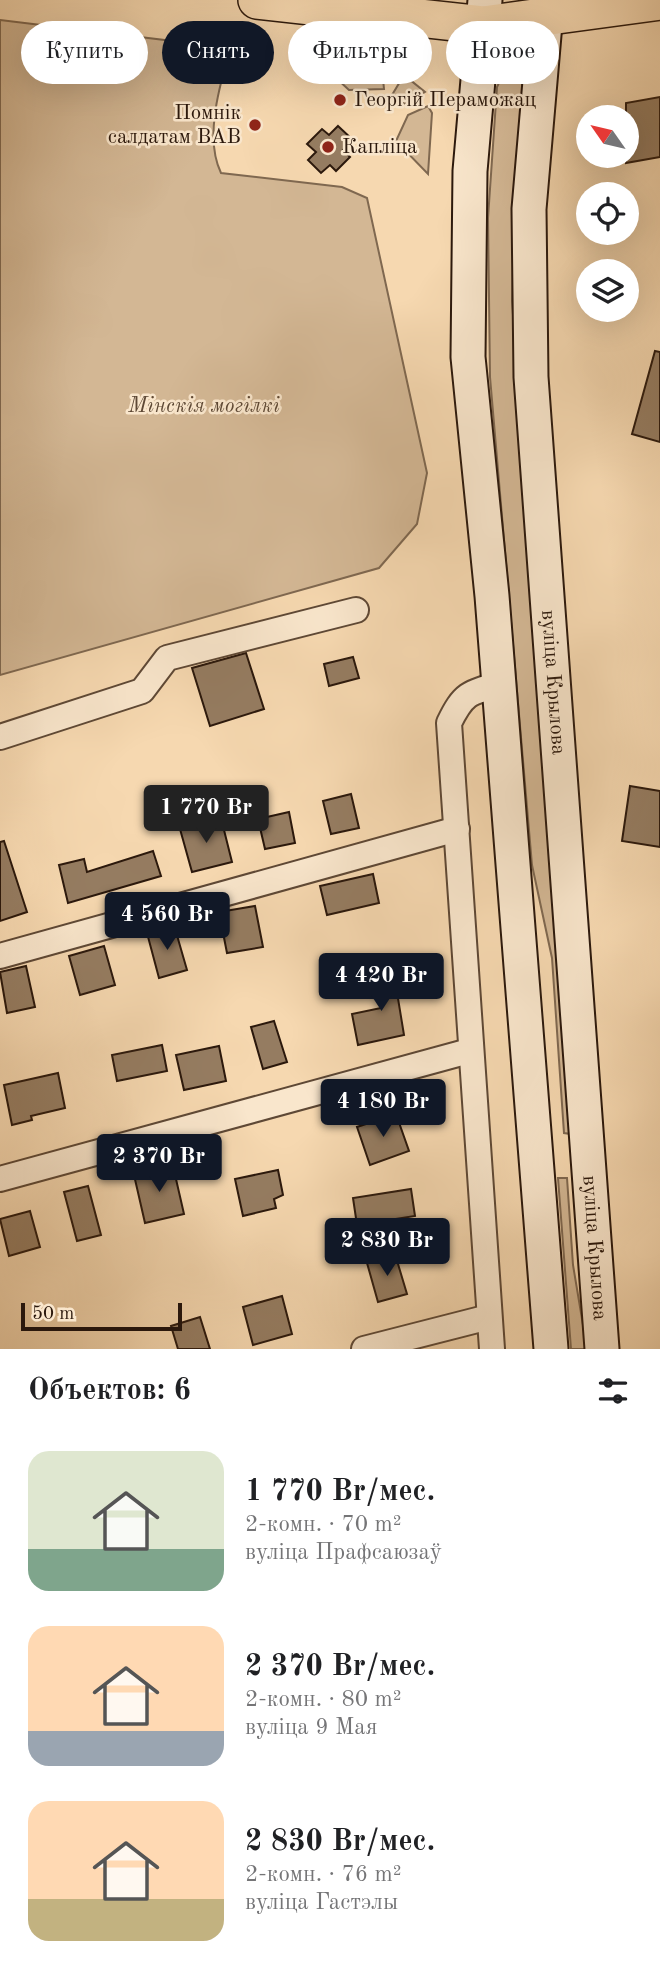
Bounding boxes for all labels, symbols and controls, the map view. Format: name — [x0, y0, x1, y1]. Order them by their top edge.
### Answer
chip: Купить — [21, 21, 148, 84]
chip: Снять — [162, 21, 274, 84]
chip: Фильтры — [288, 21, 432, 84]
chip: Новое — [446, 21, 559, 84]
place label: Георгій Пераможац — [354, 90, 537, 111]
marker: Георгій Пераможац — [332, 92, 348, 108]
place label: Помнік салдатам ВАВ — [108, 103, 241, 148]
north arrow — [576, 105, 639, 168]
map controls — [576, 105, 639, 322]
marker: Помнік салдатам ВАВ — [247, 117, 263, 133]
place label: Капліца — [342, 137, 417, 158]
marker: Капліца — [320, 139, 336, 155]
button: locate — [576, 182, 639, 245]
button: layers — [576, 259, 639, 322]
park label: Мінскія могілкі — [127, 396, 280, 417]
street label: вуліца Крылова — [538, 609, 569, 756]
pin: 1 770 Br — [134, 786, 278, 845]
text: 1 770 Br — [160, 796, 252, 819]
pin: 4 560 Br — [95, 892, 239, 952]
text: 4 560 Br — [121, 903, 213, 926]
pin: 4 420 Br — [309, 954, 453, 1013]
text: 4 420 Br — [335, 964, 427, 987]
pin: 4 180 Br — [311, 1080, 455, 1139]
text: 4 180 Br — [337, 1090, 429, 1113]
pin: 2 370 Br — [87, 1134, 231, 1194]
text: 2 370 Br — [113, 1145, 205, 1168]
street label: вуліца Крылова — [579, 1174, 610, 1321]
pin: 2 830 Br — [315, 1218, 459, 1278]
text: 2 830 Br — [341, 1229, 433, 1252]
scale bar — [21, 1300, 182, 1332]
text: 50 m — [32, 1305, 74, 1324]
icon: filters — [594, 1372, 632, 1410]
text: Объектов: 6 — [28, 1376, 191, 1406]
text: 1 770 Br/мес. — [245, 1477, 435, 1507]
icon: home — [84, 1479, 168, 1563]
text: 2-комн. · 70 m² — [245, 1513, 402, 1536]
text: вуліца Прафсаюзаў — [245, 1541, 442, 1564]
text: 2 370 Br/мес. — [245, 1652, 435, 1682]
icon: home — [84, 1654, 168, 1738]
text: 2-комн. · 80 m² — [245, 1688, 402, 1711]
text: вуліца 9 Мая — [245, 1716, 378, 1739]
text: 2 830 Br/мес. — [245, 1827, 435, 1857]
icon: home — [84, 1829, 168, 1913]
text: 2-комн. · 76 m² — [245, 1863, 402, 1886]
text: вуліца Гастэлы — [245, 1891, 398, 1914]

